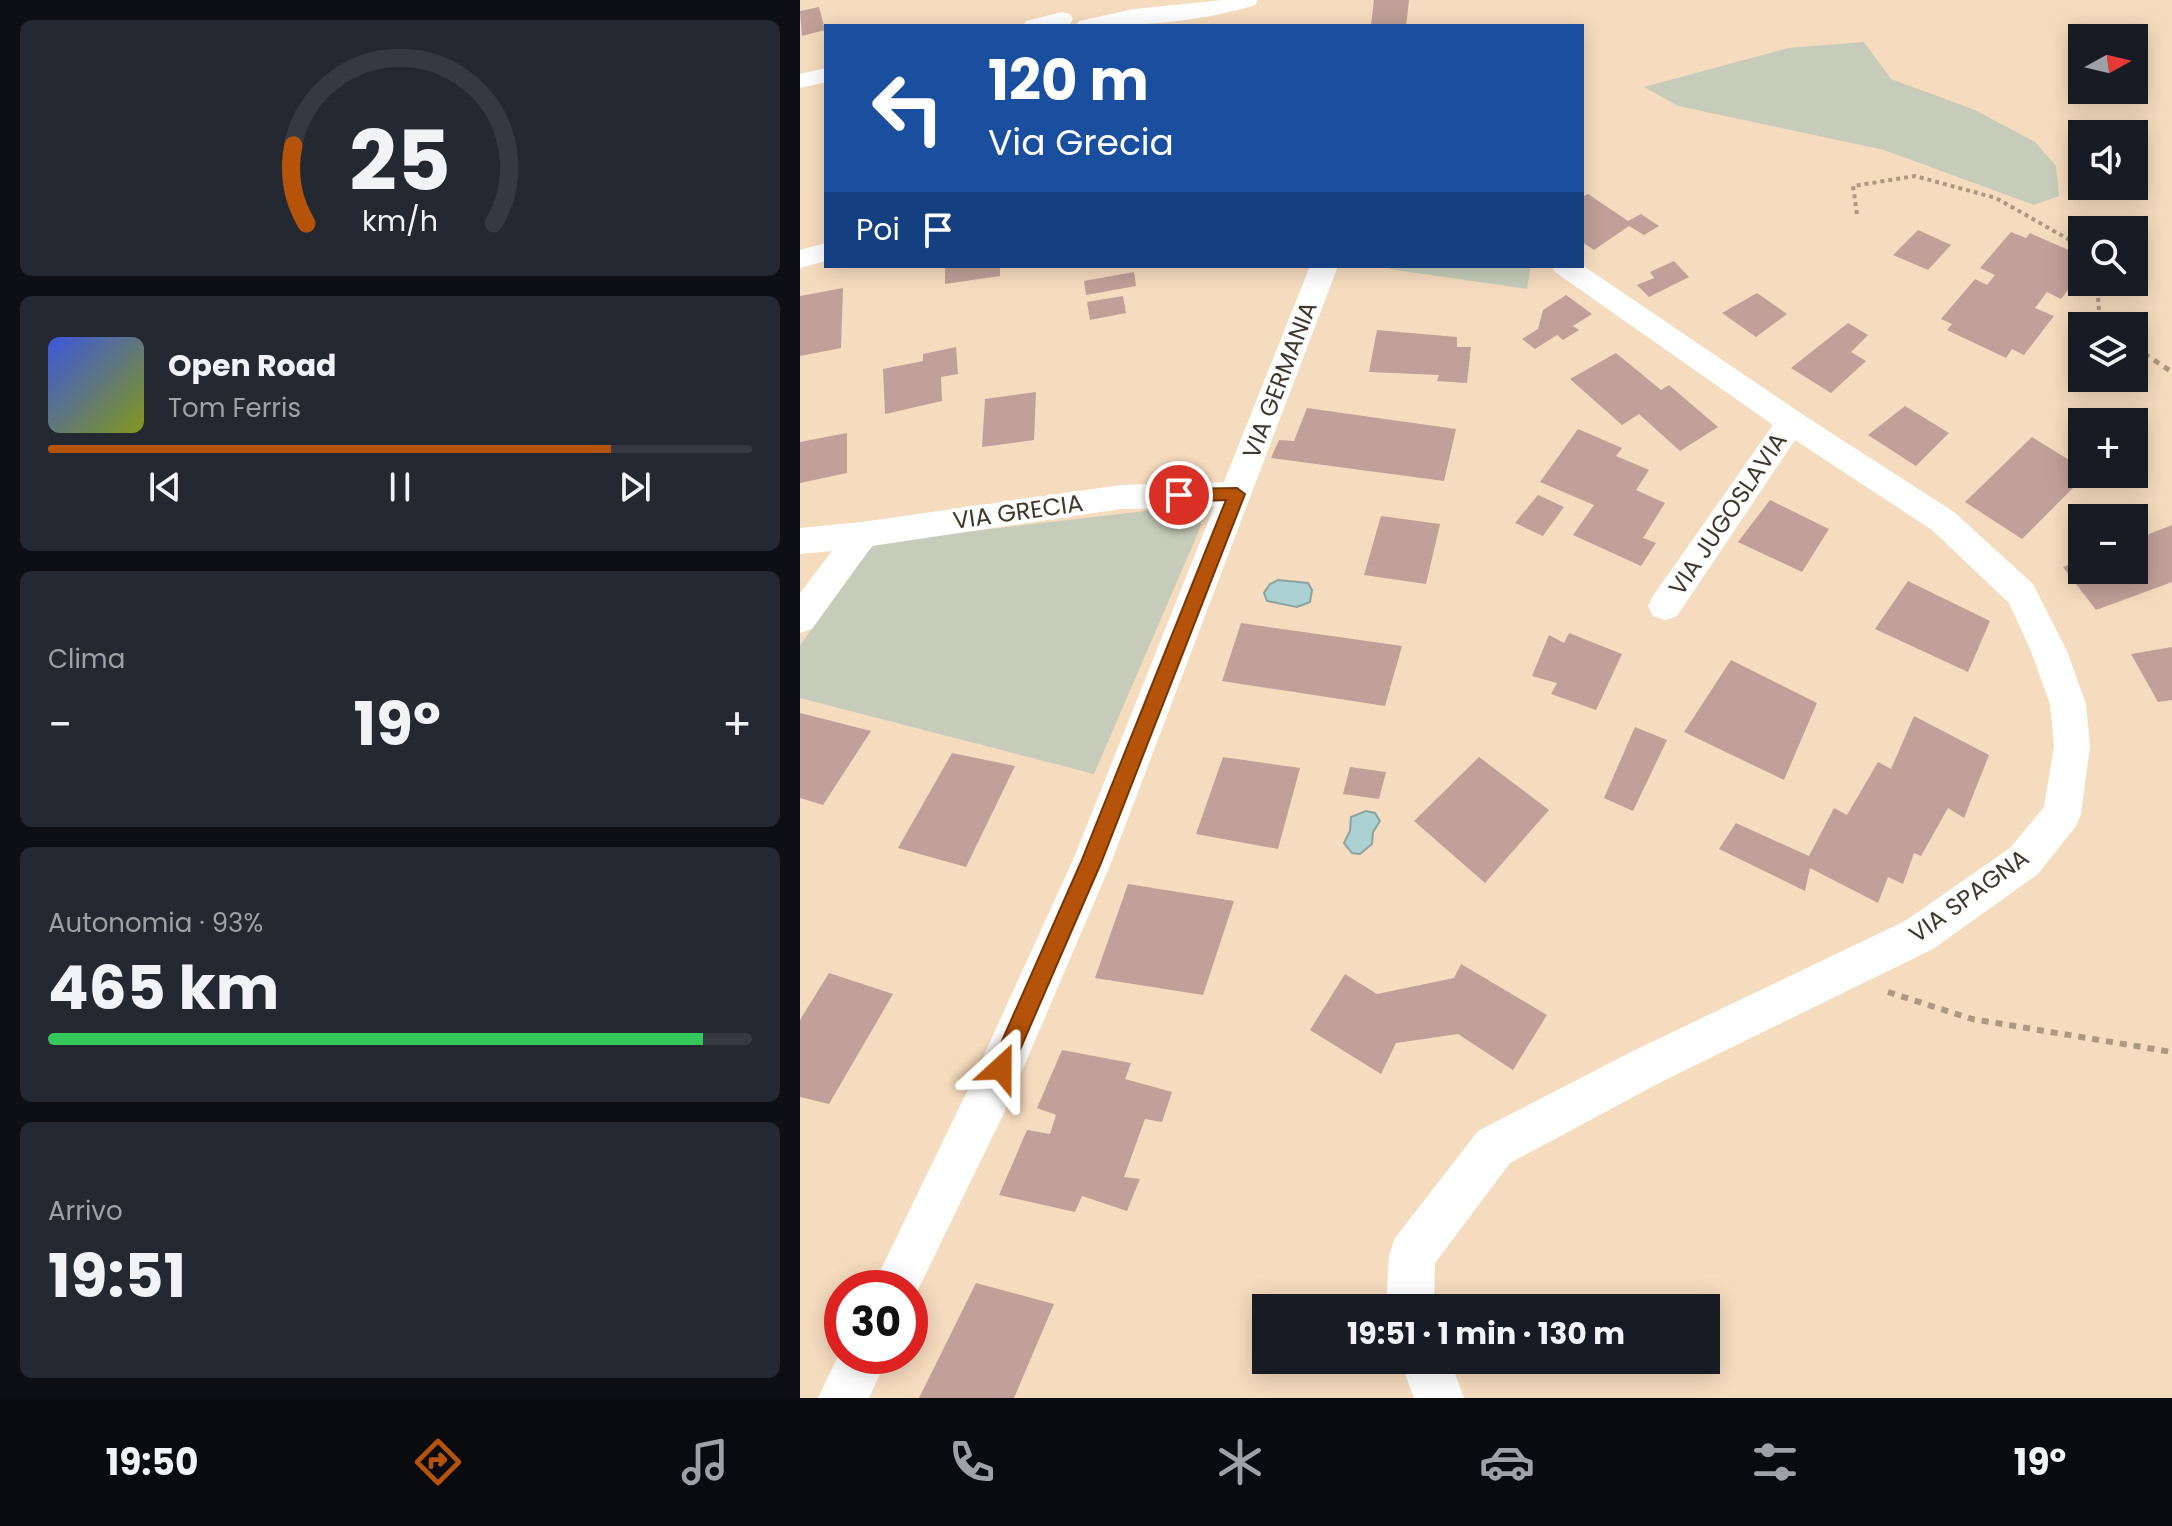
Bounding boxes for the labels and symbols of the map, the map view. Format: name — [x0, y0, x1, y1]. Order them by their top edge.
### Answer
north arrow — [2068, 24, 2148, 104]
street label: VIA GERMANIA — [1234, 296, 1325, 463]
street label: VIA JUGOSLAVIA — [1661, 426, 1794, 602]
pin — [1145, 461, 1213, 529]
street label: VIA GRECIA — [951, 486, 1085, 537]
street label: VIA SPAGNA — [1902, 841, 2035, 950]
position arrow — [959, 1026, 1043, 1110]
speed limit sign: 30 — [824, 1270, 928, 1374]

